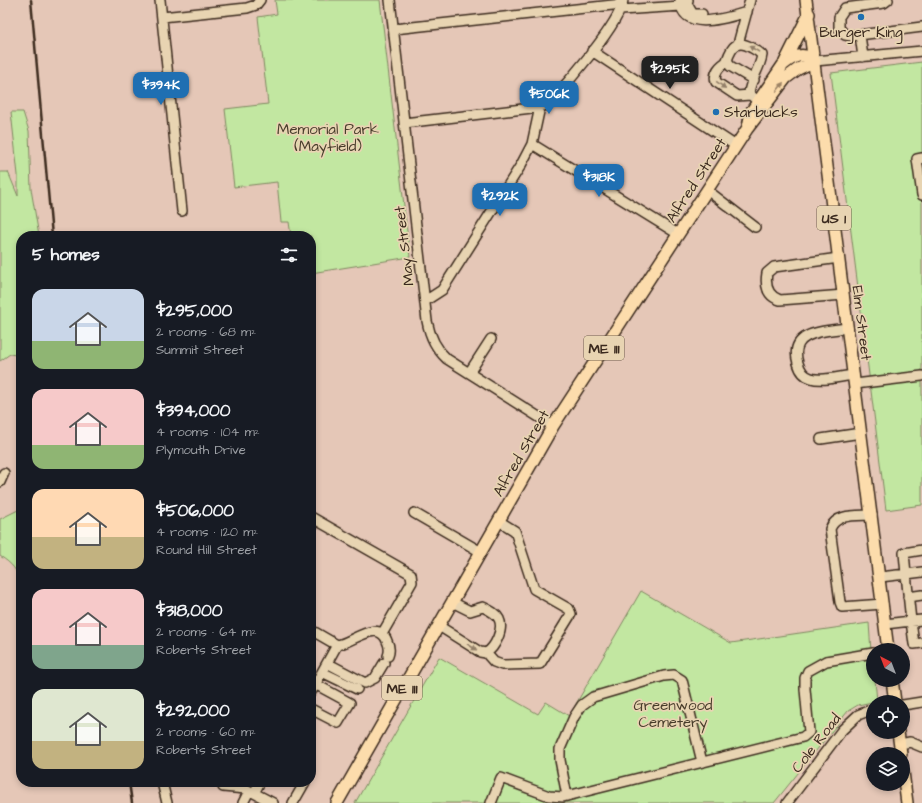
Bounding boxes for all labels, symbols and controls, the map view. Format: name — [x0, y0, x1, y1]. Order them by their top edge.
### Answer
marker: Burger King — [856, 12, 866, 22]
place label: Burger King — [819, 22, 903, 44]
one-way arrow — [748, 45, 760, 52]
pin: $295K — [642, 56, 698, 90]
text: $295K — [650, 60, 690, 78]
pin: $394K — [133, 72, 189, 106]
text: $394K — [142, 76, 180, 94]
pin: $506K — [521, 81, 577, 115]
one-way arrow — [715, 81, 726, 89]
one-way arrow — [775, 82, 783, 92]
text: $506K — [529, 85, 569, 103]
place label: Starbucks — [724, 102, 798, 123]
marker: Starbucks — [711, 107, 721, 117]
park label: Memorial Park (Mayfield) — [277, 119, 379, 158]
street label: Alfred Street — [661, 134, 732, 227]
pin: $318K — [571, 164, 627, 198]
text: $318K — [583, 168, 615, 186]
pin: $292K — [472, 183, 528, 217]
text: $292K — [481, 187, 519, 205]
street label: May Street — [389, 205, 421, 287]
road number: US 1 — [817, 206, 851, 230]
text: 5 homes — [32, 243, 100, 267]
icon: filters — [278, 244, 300, 266]
street label: Elm Street — [846, 284, 877, 362]
text: $295,000 — [156, 299, 232, 323]
icon: home — [64, 305, 112, 353]
text: 2 rooms · 68 m² — [156, 323, 256, 341]
road number: ME 111 — [584, 336, 624, 360]
text: Summit Street — [156, 341, 244, 359]
text: $394,000 — [156, 399, 231, 423]
icon: home — [64, 405, 112, 453]
street label: Alfred Street — [488, 406, 555, 501]
text: 4 rooms · 104 m² — [156, 423, 260, 441]
text: Plymouth Drive — [156, 441, 246, 459]
text: $506,000 — [156, 499, 234, 523]
icon: home — [64, 505, 112, 553]
text: 4 rooms · 120 m² — [156, 523, 258, 541]
text: Round Hill Street — [156, 541, 257, 559]
text: $318,000 — [156, 599, 223, 623]
icon: home — [64, 605, 112, 653]
text: 2 rooms · 64 m² — [156, 623, 257, 641]
text: Roberts Street — [156, 641, 251, 659]
one-way arrow — [466, 643, 477, 650]
north arrow — [866, 643, 910, 687]
map controls — [866, 643, 910, 791]
road number: ME 111 — [382, 676, 422, 700]
park label: Greenwood Cemetery — [633, 695, 713, 734]
button: locate — [866, 695, 910, 739]
text: $292,000 — [156, 699, 230, 723]
icon: home — [64, 705, 112, 753]
street label: Cole Road — [787, 709, 846, 777]
text: 2 rooms · 60 m² — [156, 723, 256, 741]
text: Roberts Street — [156, 741, 251, 759]
button: layers — [866, 747, 910, 791]

